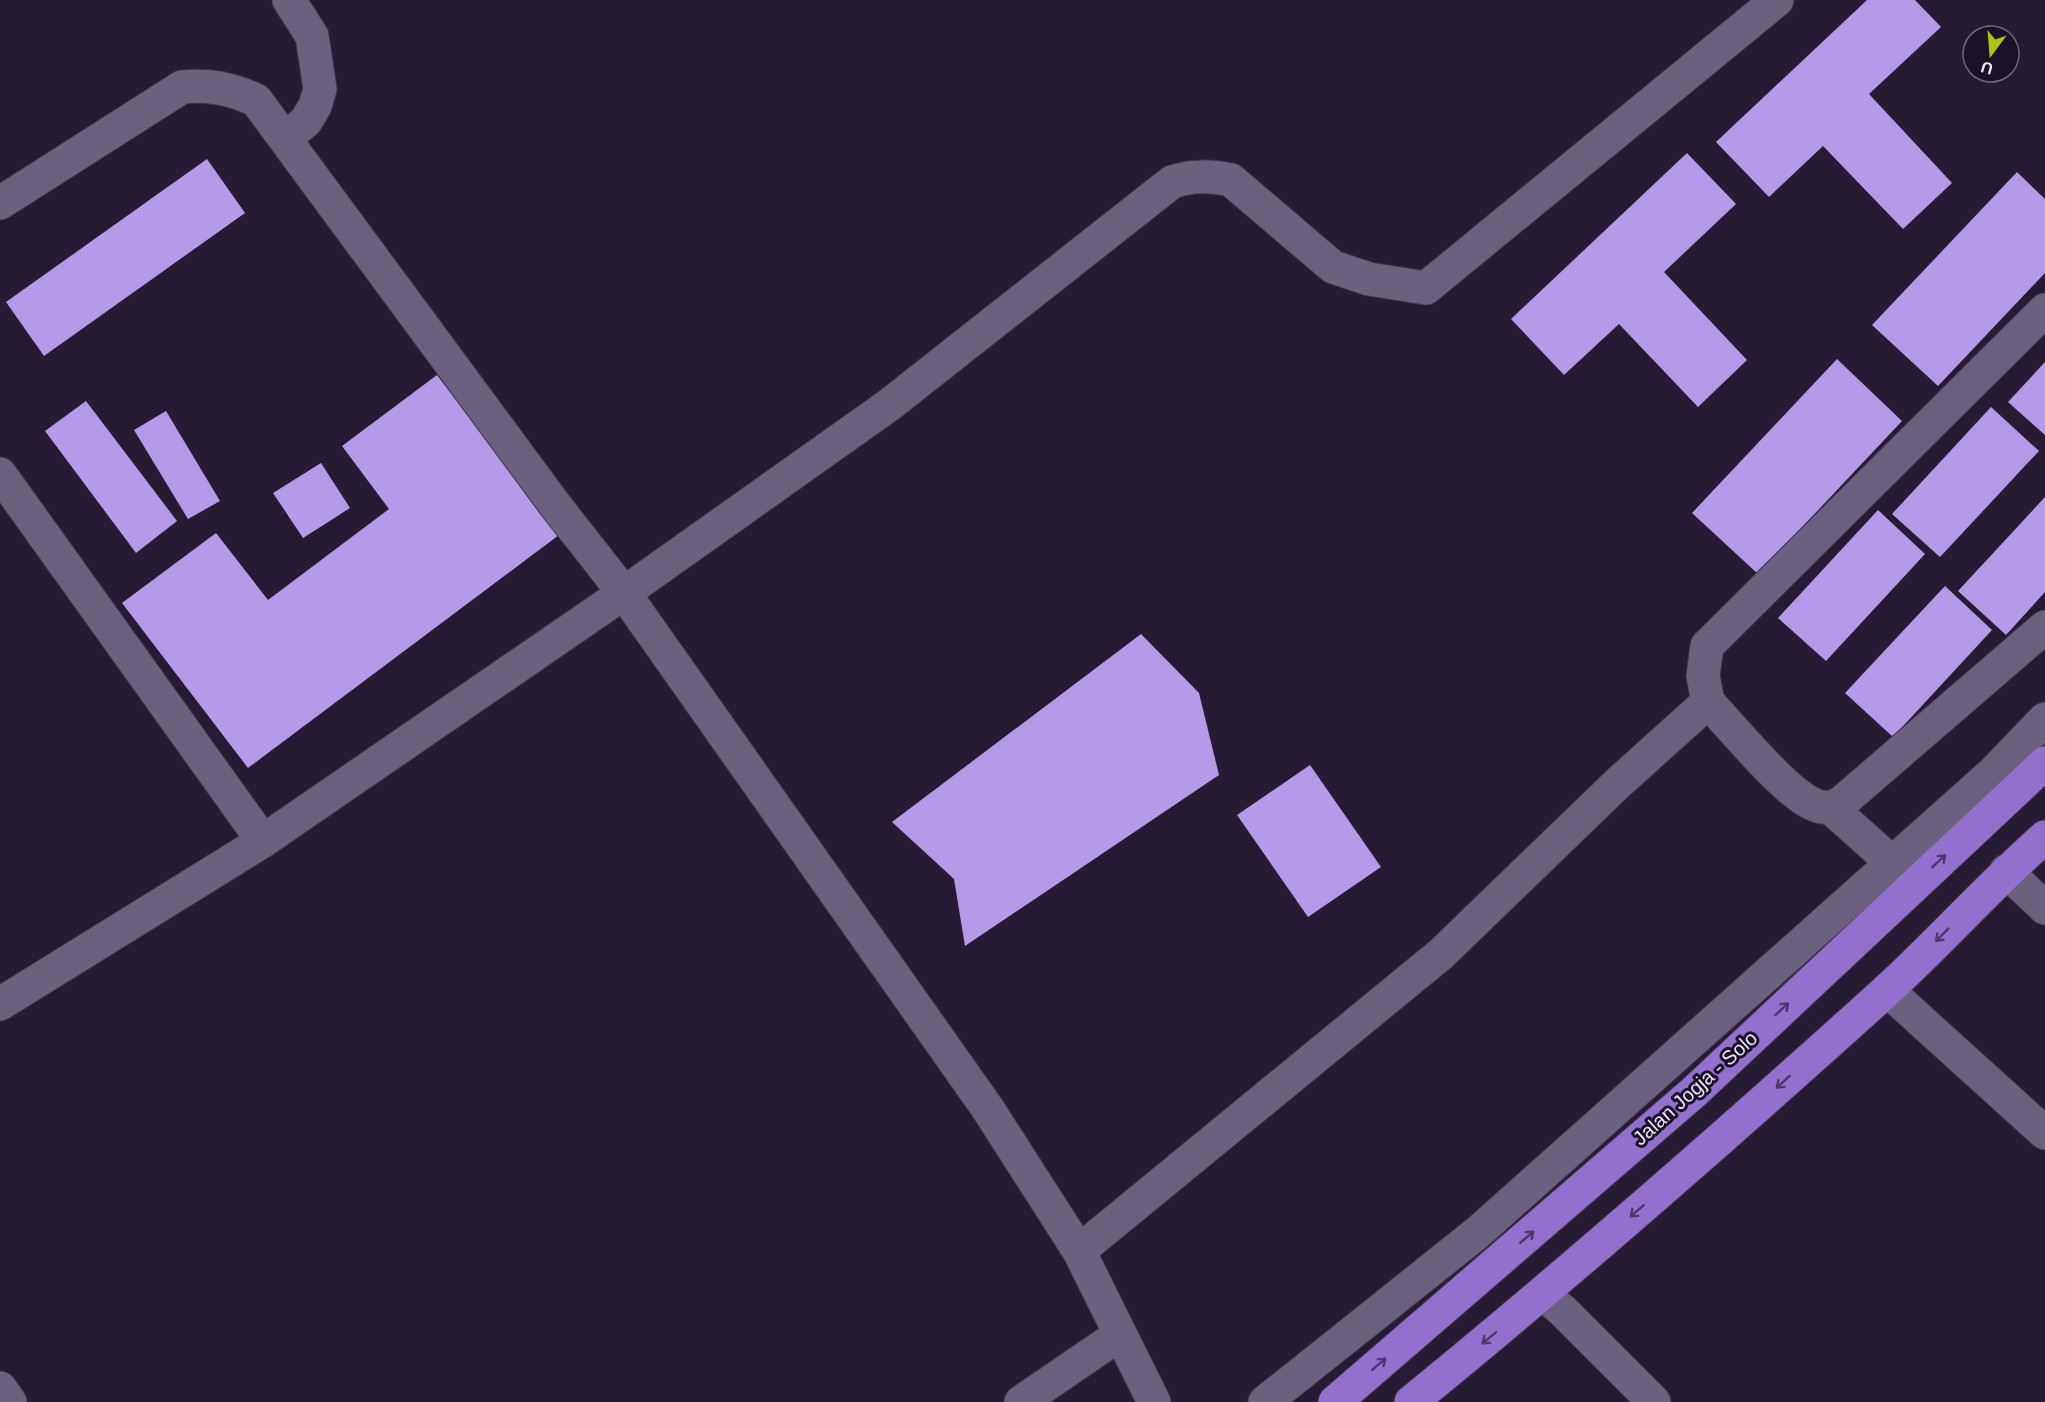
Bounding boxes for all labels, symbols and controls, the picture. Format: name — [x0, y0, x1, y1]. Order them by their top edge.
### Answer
north arrow — [1961, 24, 2021, 84]
text: U — [1979, 58, 1995, 78]
one-way arrow — [1932, 854, 1947, 868]
one-way arrow — [1934, 928, 1949, 943]
one-way arrow — [1774, 1002, 1789, 1016]
street label: Jalan Jogja - Solo — [1629, 1027, 1761, 1149]
one-way arrow — [1776, 1075, 1791, 1089]
one-way arrow — [1630, 1204, 1645, 1218]
one-way arrow — [1519, 1230, 1534, 1244]
one-way arrow — [1482, 1331, 1497, 1345]
one-way arrow — [1371, 1358, 1387, 1372]

